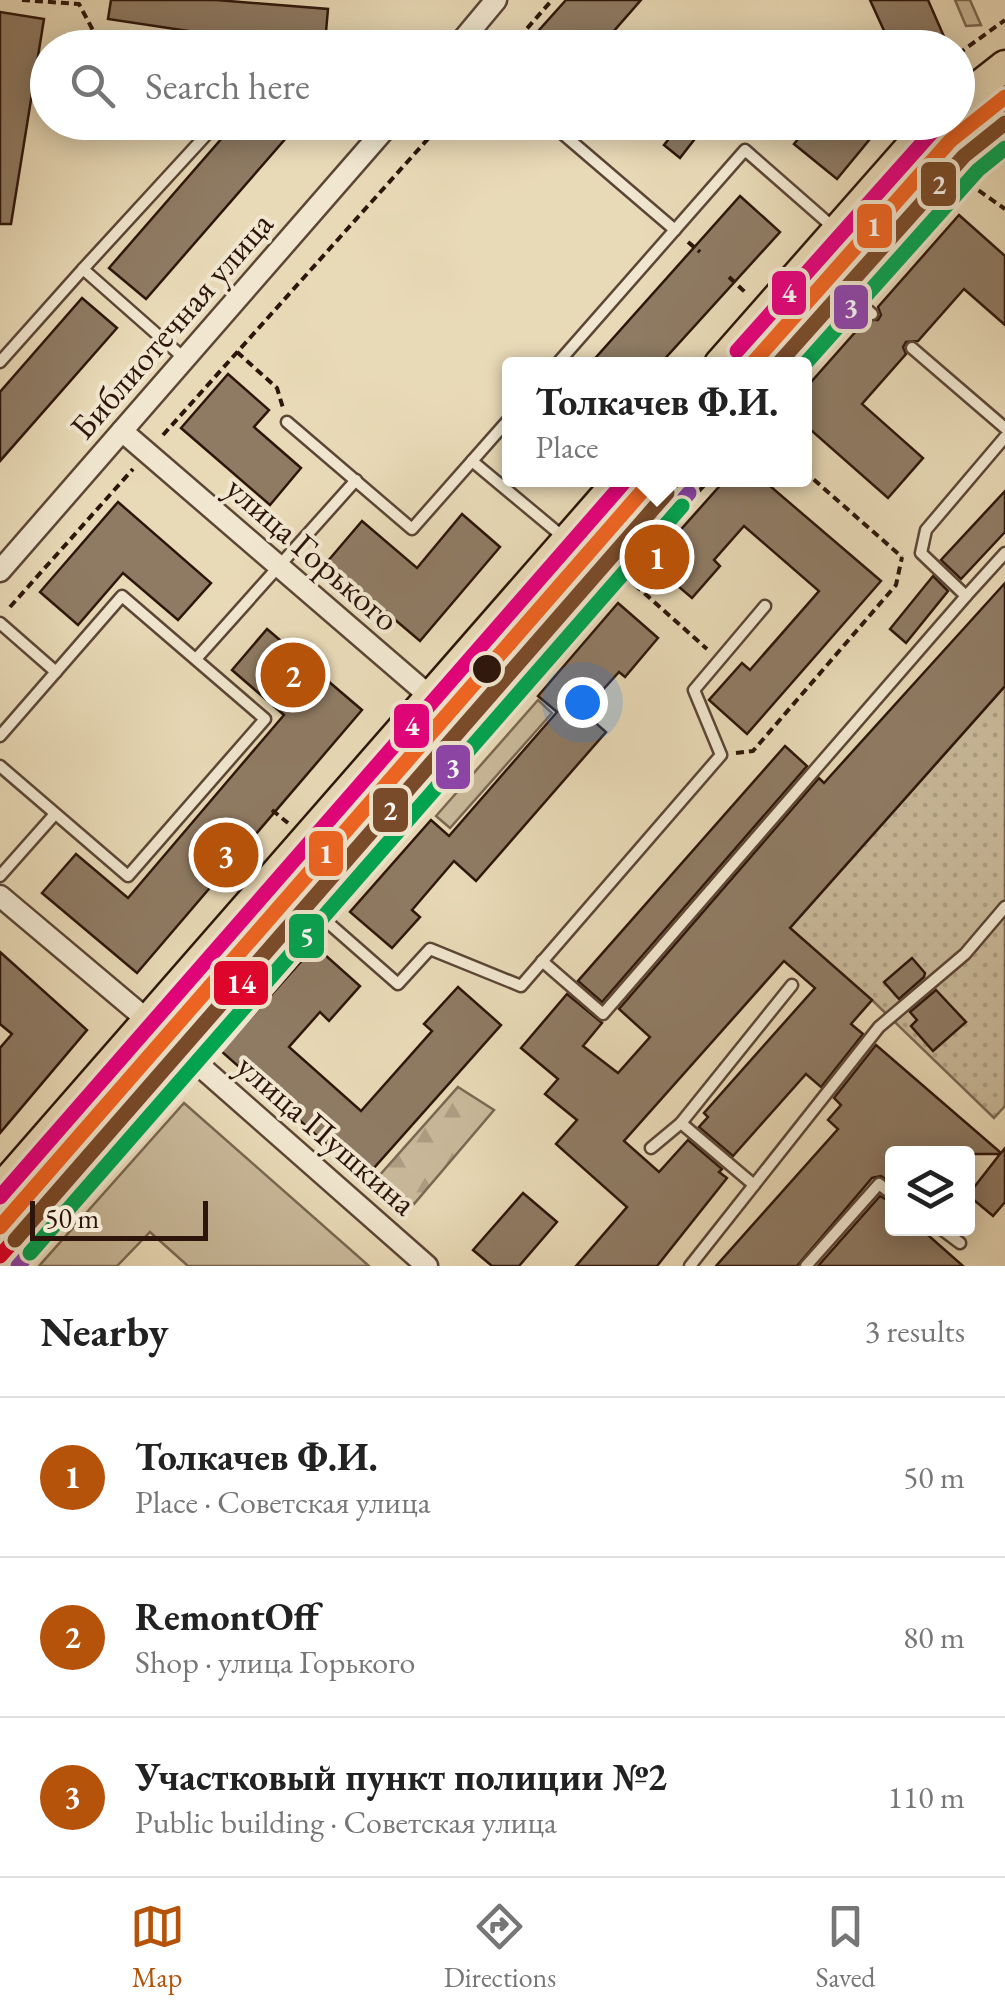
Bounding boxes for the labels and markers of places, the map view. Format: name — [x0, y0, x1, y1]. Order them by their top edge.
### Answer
pin: 1 — [624, 520, 690, 594]
pin: 2 — [260, 638, 326, 712]
unlabelled marker — [470, 652, 504, 686]
pin: 3 — [194, 818, 258, 892]

